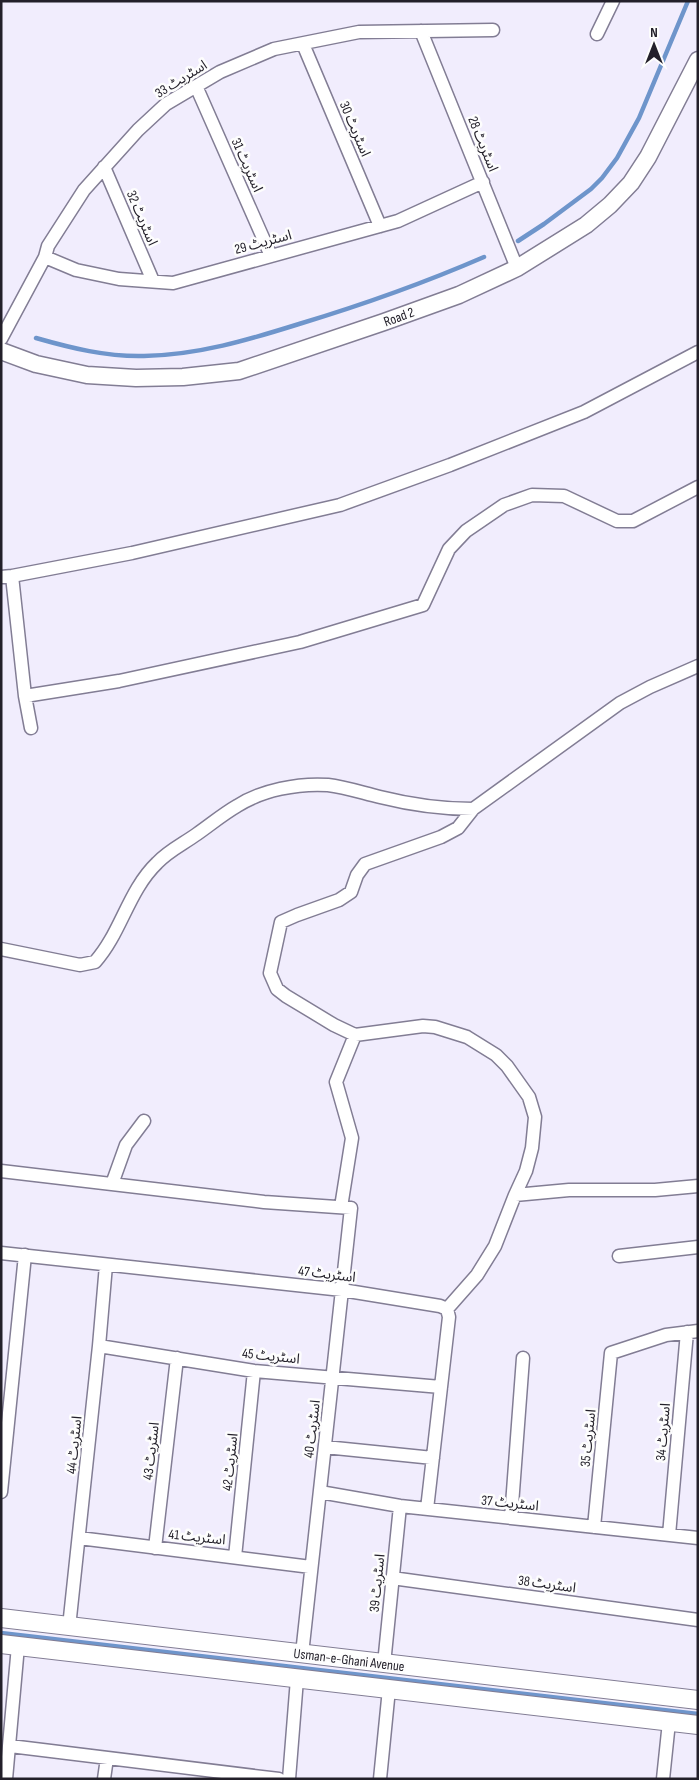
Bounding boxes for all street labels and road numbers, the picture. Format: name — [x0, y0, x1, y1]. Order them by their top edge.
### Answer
street label: اسٹریٹ 33 — [152, 56, 210, 102]
street label: اسٹریٹ 30 — [336, 99, 374, 159]
street label: اسٹریٹ 28 — [464, 114, 502, 174]
street label: اسٹریٹ 31 — [228, 135, 266, 195]
street label: اسٹریٹ 32 — [123, 188, 161, 248]
street label: اسٹریٹ 29 — [233, 226, 293, 258]
street label: Road 2 — [381, 304, 417, 330]
street label: اسٹریٹ 47 — [297, 1262, 357, 1286]
street label: اسٹریٹ 45 — [241, 1345, 301, 1367]
street label: اسٹریٹ 40 — [300, 1399, 324, 1459]
street label: اسٹریٹ 34 — [652, 1402, 674, 1462]
street label: اسٹریٹ 35 — [577, 1408, 599, 1468]
street label: اسٹریٹ 44 — [63, 1415, 85, 1475]
street label: اسٹریٹ 43 — [139, 1421, 163, 1481]
street label: اسٹریٹ 42 — [219, 1432, 241, 1492]
street label: اسٹریٹ 37 — [480, 1492, 540, 1514]
street label: اسٹریٹ 41 — [168, 1526, 226, 1548]
street label: اسٹریٹ 39 — [365, 1553, 389, 1613]
street label: اسٹریٹ 38 — [517, 1572, 577, 1596]
street label: Usman-e-Ghani Avenue — [293, 1645, 405, 1675]

